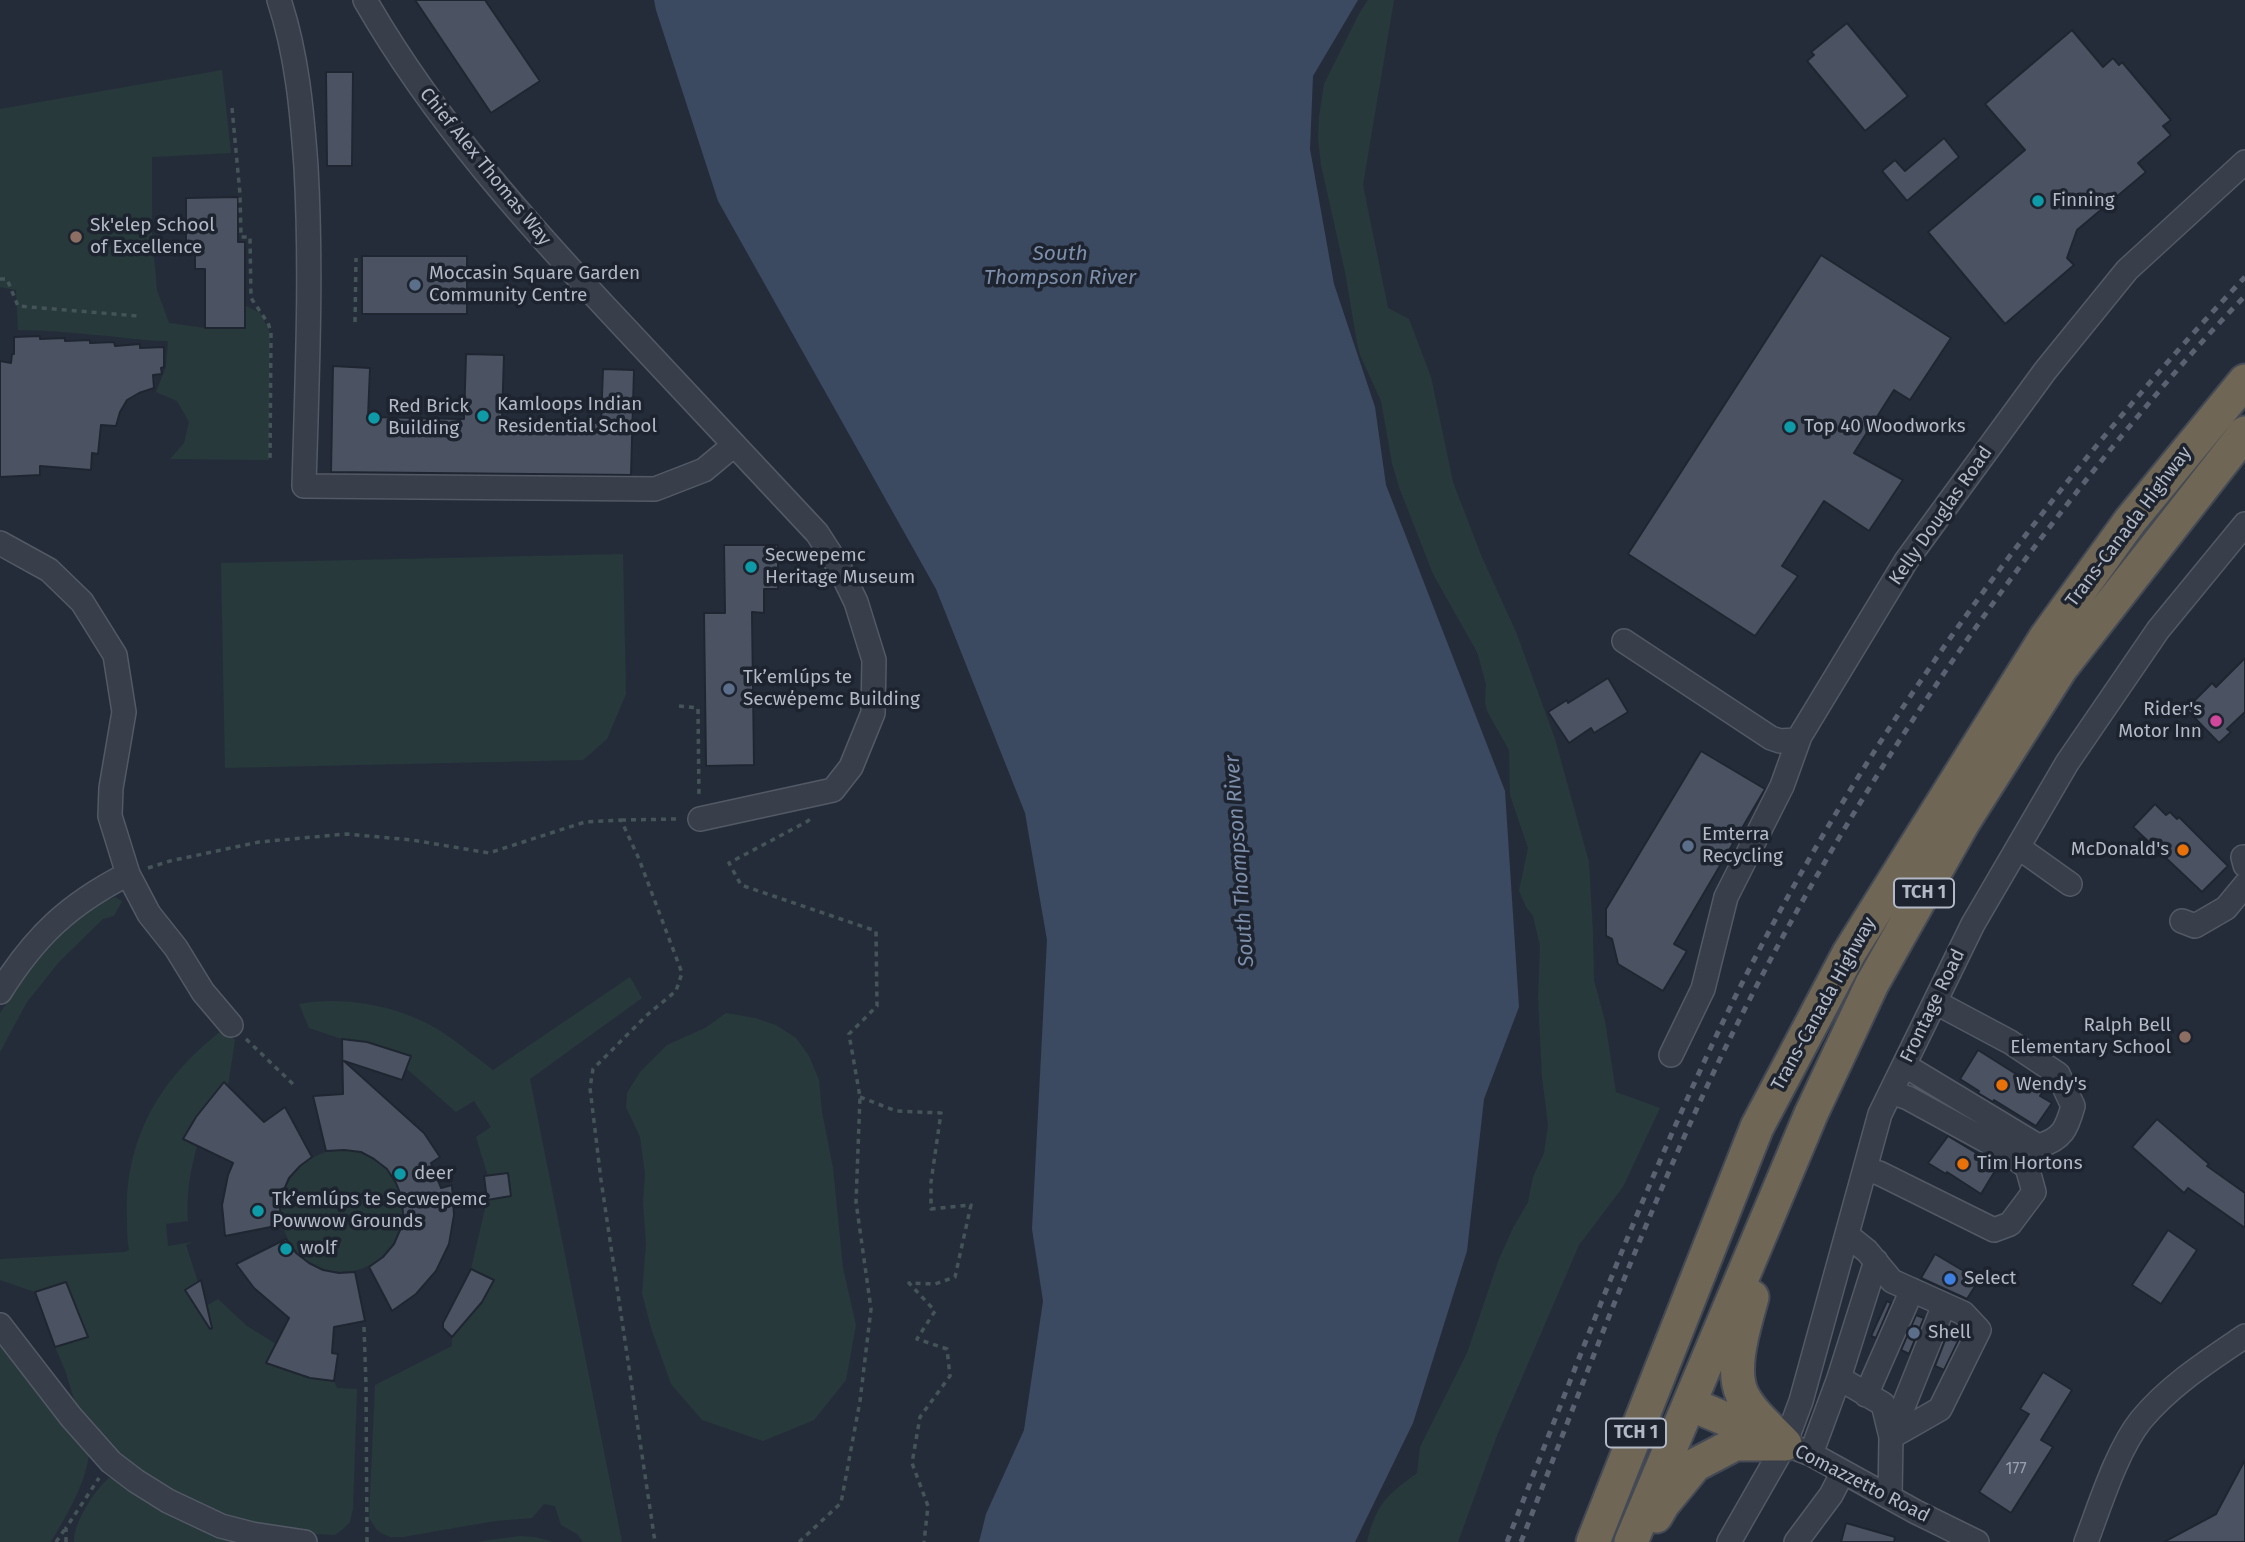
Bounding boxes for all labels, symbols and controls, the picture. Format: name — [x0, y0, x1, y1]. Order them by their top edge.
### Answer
street label: Chief Alex Thomas Way — [414, 84, 556, 250]
place label: Finning — [2052, 190, 2115, 212]
marker: Finning — [2030, 193, 2046, 209]
place label: Sk'elep School of Excellence — [90, 215, 215, 259]
marker: Sk'elep School of Excellence — [68, 229, 84, 245]
water label: South Thompson River — [984, 241, 1136, 291]
place label: Moccasin Square Garden Community Centre — [429, 263, 640, 307]
marker: Moccasin Square Garden Community Centre — [407, 277, 423, 293]
place label: Kamloops Indian Residential School — [497, 394, 657, 438]
place label: Red Brick Building — [388, 396, 469, 440]
marker: Kamloops Indian Residential School — [475, 408, 491, 424]
marker: Red Brick Building — [366, 410, 382, 426]
place label: Top 40 Woodworks — [1804, 416, 1966, 438]
marker: Top 40 Woodworks — [1782, 419, 1798, 435]
street label: Kelly Douglas Road — [1885, 442, 1997, 590]
street label: Trans-Canada Highway — [2061, 442, 2197, 612]
place label: Secwepemc Heritage Museum — [765, 545, 915, 589]
marker: Secwepemc Heritage Museum — [743, 559, 759, 575]
place label: Tk’emlúps te Secwe̓pemc Building — [743, 667, 920, 711]
marker: Tk’emlúps te Secwe̓pemc Building — [721, 681, 737, 697]
place label: Rider's Motor Inn — [2118, 699, 2202, 743]
marker: Rider's Motor Inn — [2208, 713, 2224, 729]
water label: South Thompson River — [1220, 754, 1260, 968]
place label: Emterra Recycling — [1702, 824, 1783, 868]
marker: Emterra Recycling — [1680, 838, 1696, 854]
place label: McDonald's — [2071, 839, 2169, 861]
marker: McDonald's — [2175, 842, 2191, 858]
road number: TCH 1 — [1894, 878, 1954, 908]
street label: Trans-Canada Highway — [1767, 913, 1881, 1095]
street label: Frontage Road — [1896, 946, 1970, 1066]
place label: Ralph Bell Elementary School — [2010, 1015, 2171, 1059]
marker: Ralph Bell Elementary School — [2177, 1029, 2193, 1045]
place label: Wendy's — [2016, 1074, 2087, 1096]
marker: Wendy's — [1994, 1077, 2010, 1093]
place label: Tim Hortons — [1977, 1153, 2083, 1175]
marker: Tim Hortons — [1955, 1156, 1971, 1172]
place label: deer — [414, 1163, 453, 1185]
marker: deer — [392, 1166, 408, 1182]
place label: Tk’emlúps te Secwepemc Powwow Grounds — [272, 1189, 487, 1233]
marker: Tk’emlúps te Secwepemc Powwow Grounds — [250, 1203, 266, 1219]
place label: wolf — [300, 1238, 337, 1260]
marker: wolf — [278, 1241, 294, 1257]
place label: Select — [1964, 1268, 2016, 1290]
marker: Select — [1942, 1271, 1958, 1287]
place label: Shell — [1928, 1322, 1971, 1344]
marker: Shell — [1906, 1325, 1922, 1341]
road number: TCH 1 — [1606, 1418, 1666, 1448]
street label: Comazzetto Road — [1791, 1440, 1933, 1528]
house number: 177 — [2005, 1460, 2027, 1480]

